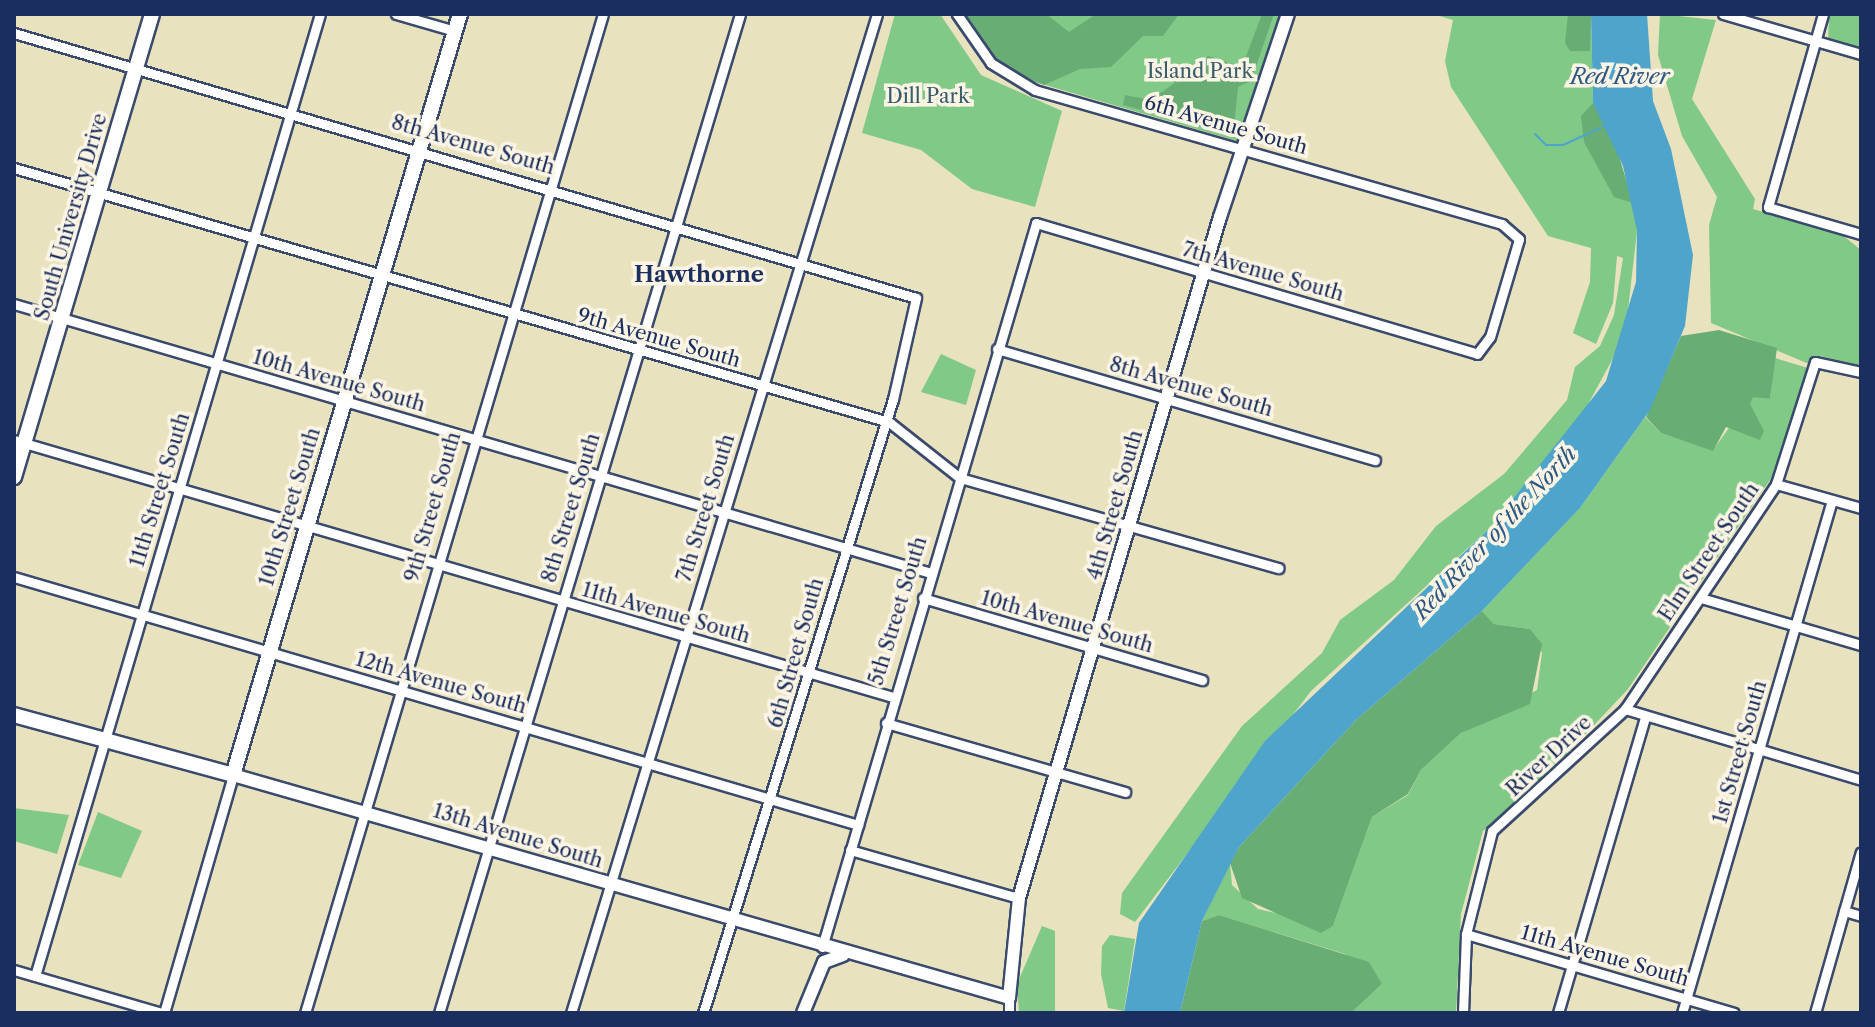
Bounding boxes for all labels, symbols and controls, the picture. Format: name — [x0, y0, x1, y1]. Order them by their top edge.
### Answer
park label: Island Park — [1147, 59, 1253, 83]
water label: Red River — [1570, 64, 1670, 90]
park label: Dill Park — [887, 84, 969, 108]
street label: 6th Avenue South — [1141, 90, 1311, 160]
street label: South University Drive — [30, 110, 112, 324]
street label: 8th Avenue South — [388, 110, 558, 180]
street label: 7th Avenue South — [1179, 237, 1347, 307]
district label: Hawthorne — [634, 262, 764, 288]
street label: 9th Avenue South — [574, 303, 744, 373]
street label: 10th Avenue South — [250, 345, 428, 417]
street label: 8th Avenue South — [1106, 352, 1276, 422]
street label: 11th Street South — [125, 410, 195, 570]
street label: 10th Street South — [255, 425, 325, 589]
street label: 4th Street South — [1082, 427, 1148, 583]
street label: 9th Street South — [400, 429, 466, 585]
street label: 8th Street South — [537, 430, 605, 586]
street label: 7th Street South — [672, 431, 740, 585]
water label: Red River of the North — [1408, 441, 1582, 625]
street label: Elm Street South — [1654, 478, 1764, 626]
street label: 5th Street South — [864, 534, 932, 688]
street label: 6th Street South — [763, 575, 829, 731]
street label: 11th Avenue South — [579, 577, 753, 649]
street label: 10th Avenue South — [978, 586, 1156, 658]
street label: 12th Avenue South — [352, 647, 530, 719]
street label: 1st Street South — [1708, 678, 1772, 826]
street label: River Drive — [1501, 711, 1597, 801]
street label: 13th Avenue South — [430, 799, 606, 873]
street label: 11th Avenue South — [1518, 920, 1692, 992]

